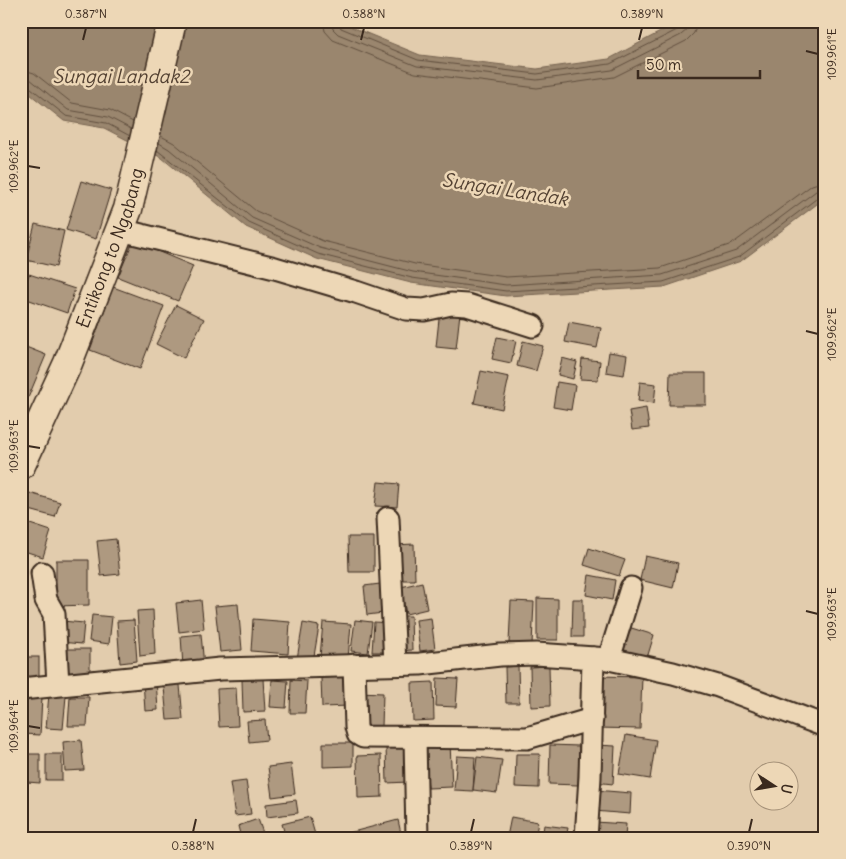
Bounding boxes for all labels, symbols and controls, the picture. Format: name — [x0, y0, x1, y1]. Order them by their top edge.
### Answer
text: 0.387°N — [65, 6, 107, 21]
text: 0.388°N — [342, 6, 386, 21]
text: 0.389°N — [620, 6, 664, 21]
text: 109.961°E — [824, 28, 839, 80]
scale bar — [638, 48, 761, 80]
text: 50 m — [646, 55, 681, 74]
water label: Sungai Landak2 — [52, 64, 191, 88]
text: 109.962°E — [6, 139, 21, 193]
street label: Entikong to Ngabang — [71, 166, 148, 331]
water label: Sungai Landak — [441, 167, 571, 211]
text: 109.962°E — [824, 307, 839, 361]
text: 109.963°E — [6, 419, 21, 473]
text: 109.963°E — [824, 587, 839, 641]
text: 109.964°E — [6, 699, 21, 753]
north arrow — [748, 762, 798, 812]
text: U — [777, 782, 797, 795]
text: 0.388°N — [171, 838, 215, 853]
text: 0.389°N — [449, 838, 493, 853]
text: 0.390°N — [727, 838, 771, 853]

